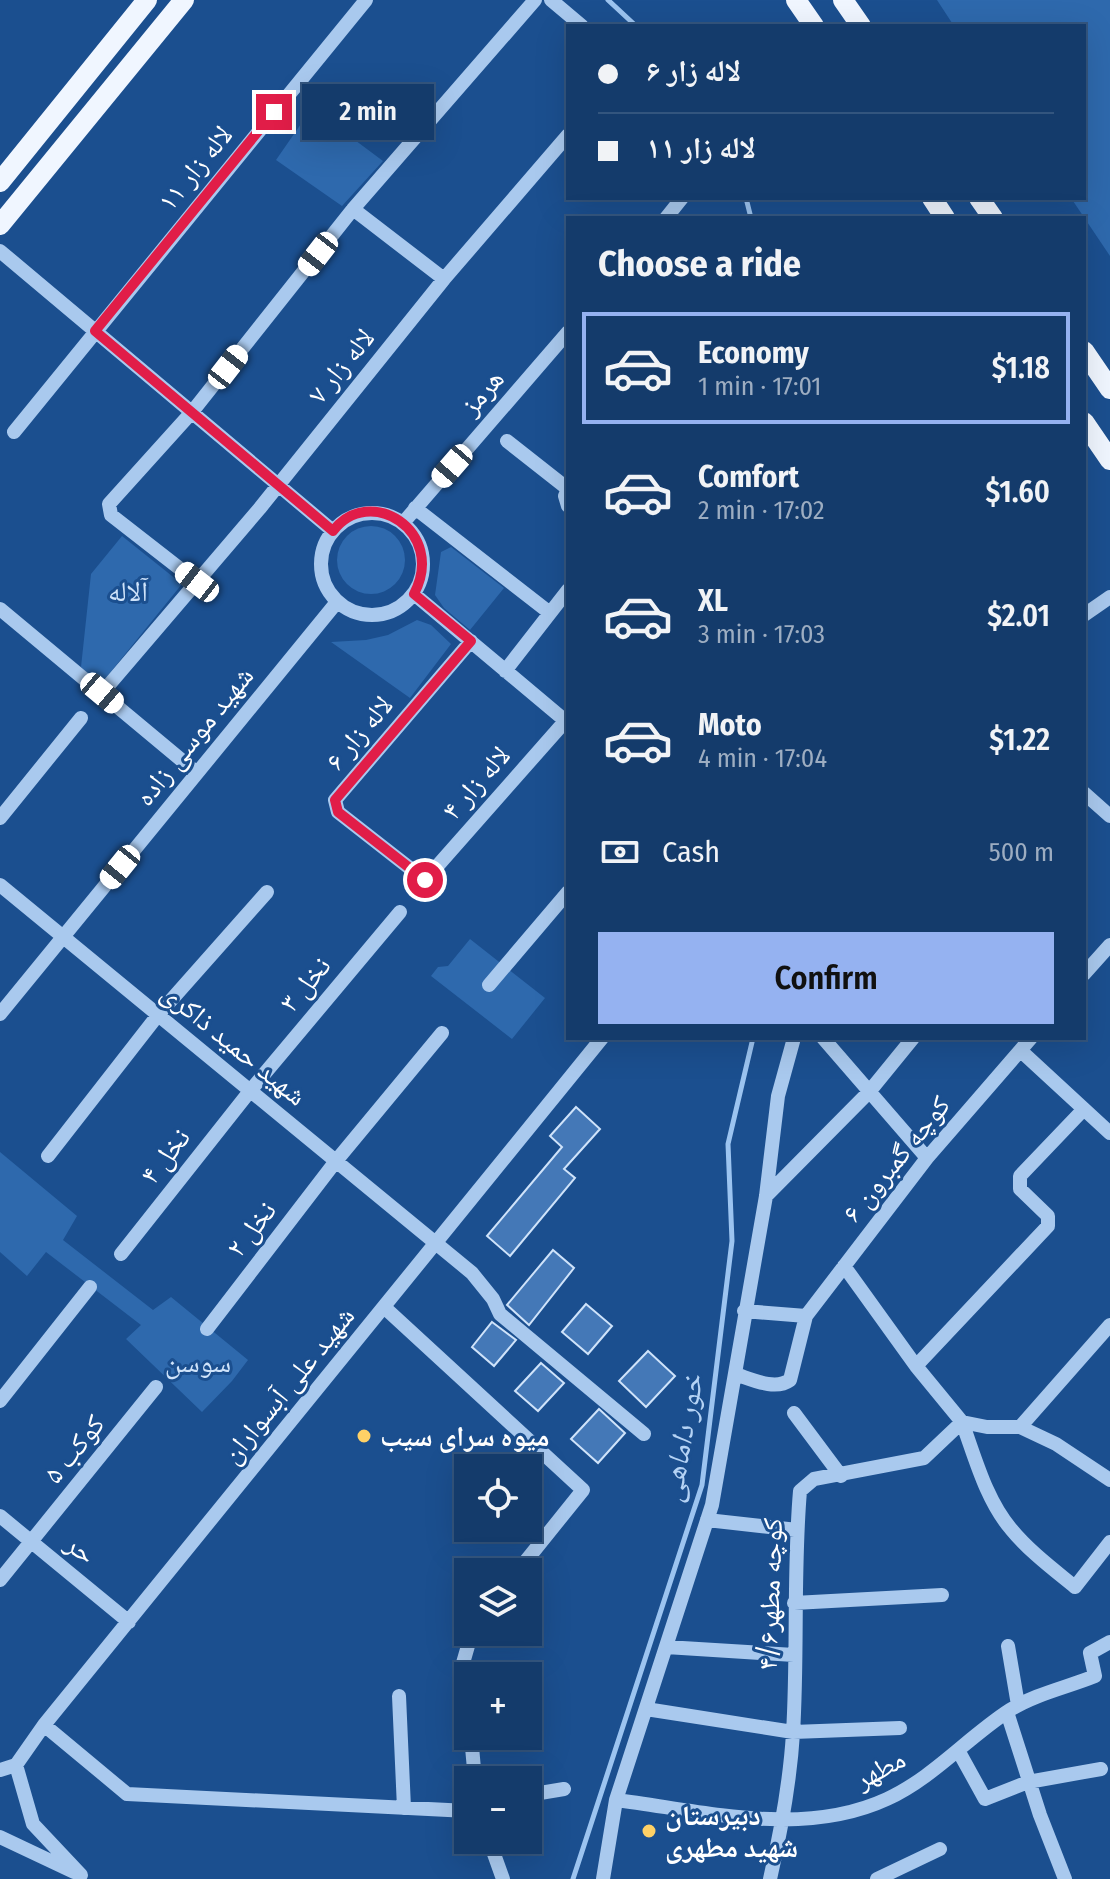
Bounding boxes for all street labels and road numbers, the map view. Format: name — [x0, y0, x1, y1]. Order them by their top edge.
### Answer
street label: لاله زار ۱۱ — [151, 119, 239, 217]
street label: لاله زار ۷ — [301, 322, 381, 410]
street label: هرمز — [453, 362, 511, 422]
street label: شهید موسی زاده — [128, 660, 261, 813]
street label: لاله زار ۶ — [318, 689, 400, 777]
street label: لاله زار ۴ — [435, 739, 517, 827]
street label: نخل ۳ — [272, 950, 338, 1019]
street label: شهید حمید ذاکری — [155, 976, 313, 1112]
street label: کوچه گمبرون ۶ — [835, 1089, 957, 1229]
street label: نخل ۴ — [133, 1121, 198, 1191]
street label: نخل ۲ — [219, 1194, 284, 1264]
street label: شهید علی آبسواران — [215, 1300, 362, 1471]
street label: کوکب ۵ — [37, 1408, 112, 1490]
street label: کوچه مطهر۴/۶ — [751, 1517, 789, 1671]
street label: حر — [59, 1526, 103, 1571]
street label: مطهر — [848, 1742, 911, 1796]

